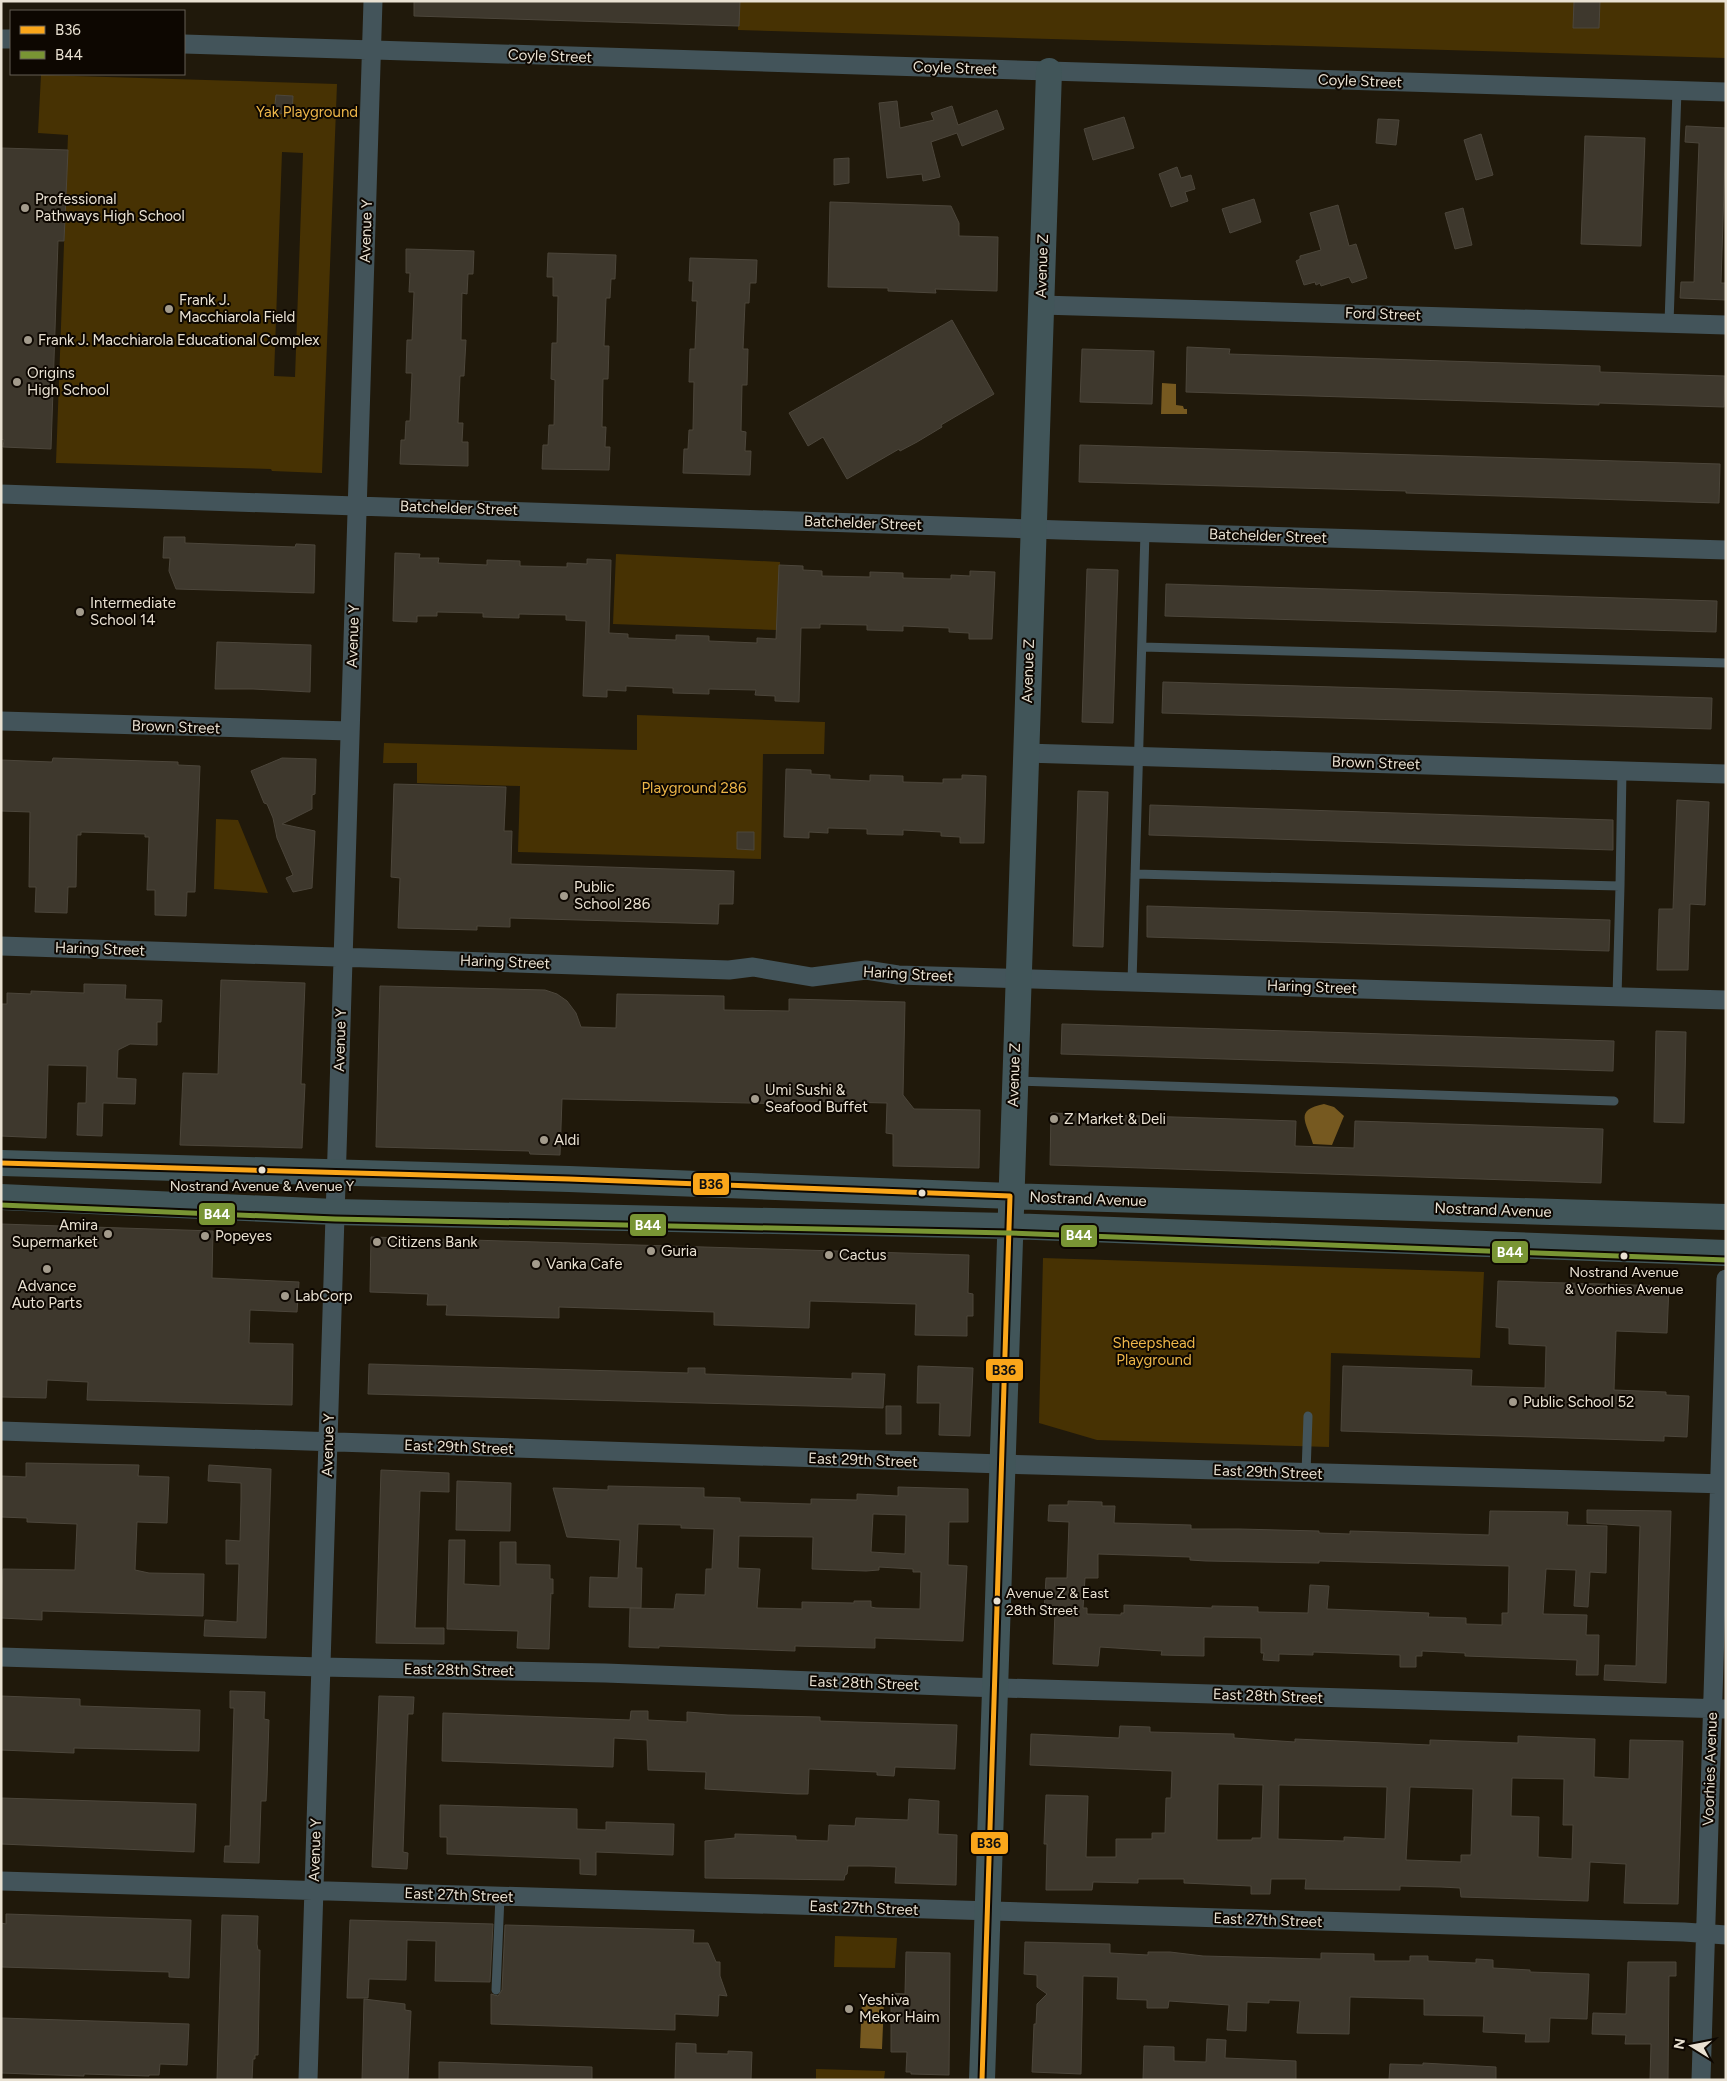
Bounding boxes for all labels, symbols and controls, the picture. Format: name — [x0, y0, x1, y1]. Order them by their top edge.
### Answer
legend — [10, 10, 185, 75]
text: B36 — [55, 21, 81, 39]
text: B44 — [55, 46, 83, 64]
street label: Coyle Street — [508, 46, 593, 66]
street label: Coyle Street — [913, 58, 998, 78]
street label: Coyle Street — [1318, 71, 1403, 91]
park label: Yak Playground — [256, 103, 358, 121]
place label: Professional Pathways High School — [35, 190, 185, 225]
street label: Avenue Y — [356, 199, 376, 263]
marker: Professional Pathways High School — [19, 202, 31, 214]
street label: Avenue Z — [1032, 234, 1052, 298]
place label: Frank J. Macchiarola Field — [179, 291, 295, 326]
marker: Frank J. Macchiarola Field — [163, 303, 175, 315]
street label: Ford Street — [1345, 304, 1422, 324]
place label: Frank J. Macchiarola Educational Complex — [38, 331, 319, 349]
marker: Frank J. Macchiarola Educational Complex — [22, 334, 34, 346]
place label: Origins High School — [27, 364, 109, 399]
marker: Origins High School — [11, 376, 23, 388]
street label: Batchelder Street — [400, 497, 519, 519]
street label: Batchelder Street — [804, 512, 923, 534]
street label: Batchelder Street — [1209, 525, 1328, 547]
place label: Intermediate School 14 — [90, 594, 176, 629]
street label: Avenue Y — [343, 604, 363, 668]
marker: Intermediate School 14 — [74, 606, 86, 618]
street label: Avenue Z — [1018, 639, 1038, 703]
street label: Brown Street — [131, 716, 221, 738]
street label: Brown Street — [1331, 752, 1421, 774]
park label: Playground 286 — [641, 779, 747, 797]
place label: Public School 286 — [574, 878, 651, 913]
marker: Public School 286 — [558, 890, 570, 902]
street label: Haring Street — [55, 938, 146, 960]
street label: Haring Street — [460, 951, 551, 973]
street label: Haring Street — [862, 963, 954, 985]
street label: Haring Street — [1267, 976, 1358, 998]
street label: Avenue Y — [330, 1008, 350, 1072]
street label: Avenue Z — [1004, 1043, 1024, 1107]
place label: Umi Sushi & Seafood Buffet — [765, 1081, 868, 1116]
marker: Umi Sushi & Seafood Buffet — [749, 1093, 761, 1105]
place label: Z Market & Deli — [1064, 1110, 1166, 1128]
marker: Z Market & Deli — [1048, 1113, 1060, 1125]
place label: Aldi — [554, 1131, 580, 1149]
marker: Aldi — [538, 1134, 550, 1146]
marker: Nostrand Avenue & Avenue Y — [257, 1165, 267, 1175]
line badge: B36 — [692, 1172, 730, 1196]
text: B36 — [699, 1176, 723, 1193]
place label: Nostrand Avenue & Avenue Y — [170, 1178, 355, 1195]
unlabelled marker — [917, 1188, 927, 1198]
street label: Nostrand Avenue — [1029, 1188, 1147, 1210]
street label: Nostrand Avenue — [1434, 1199, 1552, 1221]
line badge: B44 — [198, 1202, 236, 1226]
text: B44 — [204, 1206, 230, 1223]
line badge: B44 — [629, 1213, 667, 1237]
place label: Amira Supermarket — [12, 1216, 98, 1251]
text: B44 — [635, 1217, 661, 1234]
line badge: B44 — [1060, 1224, 1098, 1248]
place label: Popeyes — [215, 1227, 272, 1245]
text: B44 — [1066, 1227, 1092, 1244]
marker: Amira Supermarket — [102, 1228, 114, 1240]
marker: Popeyes — [199, 1230, 211, 1242]
place label: Citizens Bank — [387, 1233, 478, 1251]
marker: Citizens Bank — [371, 1236, 383, 1248]
line badge: B44 — [1491, 1240, 1529, 1264]
place label: Guria — [661, 1242, 697, 1260]
text: B44 — [1497, 1244, 1523, 1261]
marker: Guria — [645, 1245, 657, 1257]
place label: Cactus — [839, 1246, 887, 1264]
marker: Cactus — [823, 1249, 835, 1261]
marker: Nostrand Avenue & Voorhies Avenue — [1619, 1251, 1629, 1261]
place label: Vanka Cafe — [546, 1255, 622, 1273]
marker: Vanka Cafe — [530, 1258, 542, 1270]
marker: Advance Auto Parts — [41, 1263, 53, 1275]
place label: Nostrand Avenue & Voorhies Avenue — [1565, 1264, 1684, 1298]
place label: Advance Auto Parts — [12, 1277, 82, 1312]
place label: LabCorp — [295, 1287, 353, 1305]
marker: LabCorp — [279, 1290, 291, 1302]
park label: Sheepshead Playground — [1113, 1334, 1195, 1369]
line badge: B36 — [985, 1358, 1024, 1382]
text: B36 — [992, 1362, 1016, 1379]
place label: Public School 52 — [1523, 1393, 1635, 1411]
marker: Public School 52 — [1507, 1396, 1519, 1408]
street label: Avenue Y — [318, 1413, 338, 1477]
street label: East 29th Street — [404, 1436, 514, 1458]
street label: East 29th Street — [808, 1449, 918, 1471]
street label: East 29th Street — [1213, 1461, 1323, 1483]
place label: Avenue Z & East 28th Street — [1006, 1585, 1109, 1619]
marker: Avenue Z & East 28th Street — [992, 1596, 1002, 1606]
street label: East 28th Street — [404, 1660, 515, 1680]
street label: East 28th Street — [809, 1672, 920, 1694]
street label: East 28th Street — [1213, 1685, 1324, 1707]
street label: Voorhies Avenue — [1699, 1712, 1721, 1826]
street label: Avenue Y — [305, 1818, 325, 1882]
line badge: B36 — [970, 1831, 1009, 1855]
text: B36 — [977, 1835, 1001, 1852]
street label: East 27th Street — [404, 1884, 514, 1906]
street label: East 27th Street — [809, 1897, 919, 1919]
street label: East 27th Street — [1213, 1909, 1323, 1931]
place label: Yeshiva Mekor Haim — [859, 1991, 940, 2026]
marker: Yeshiva Mekor Haim — [843, 2003, 855, 2015]
north arrow — [1667, 2021, 1717, 2071]
text: N — [1670, 2037, 1689, 2051]

